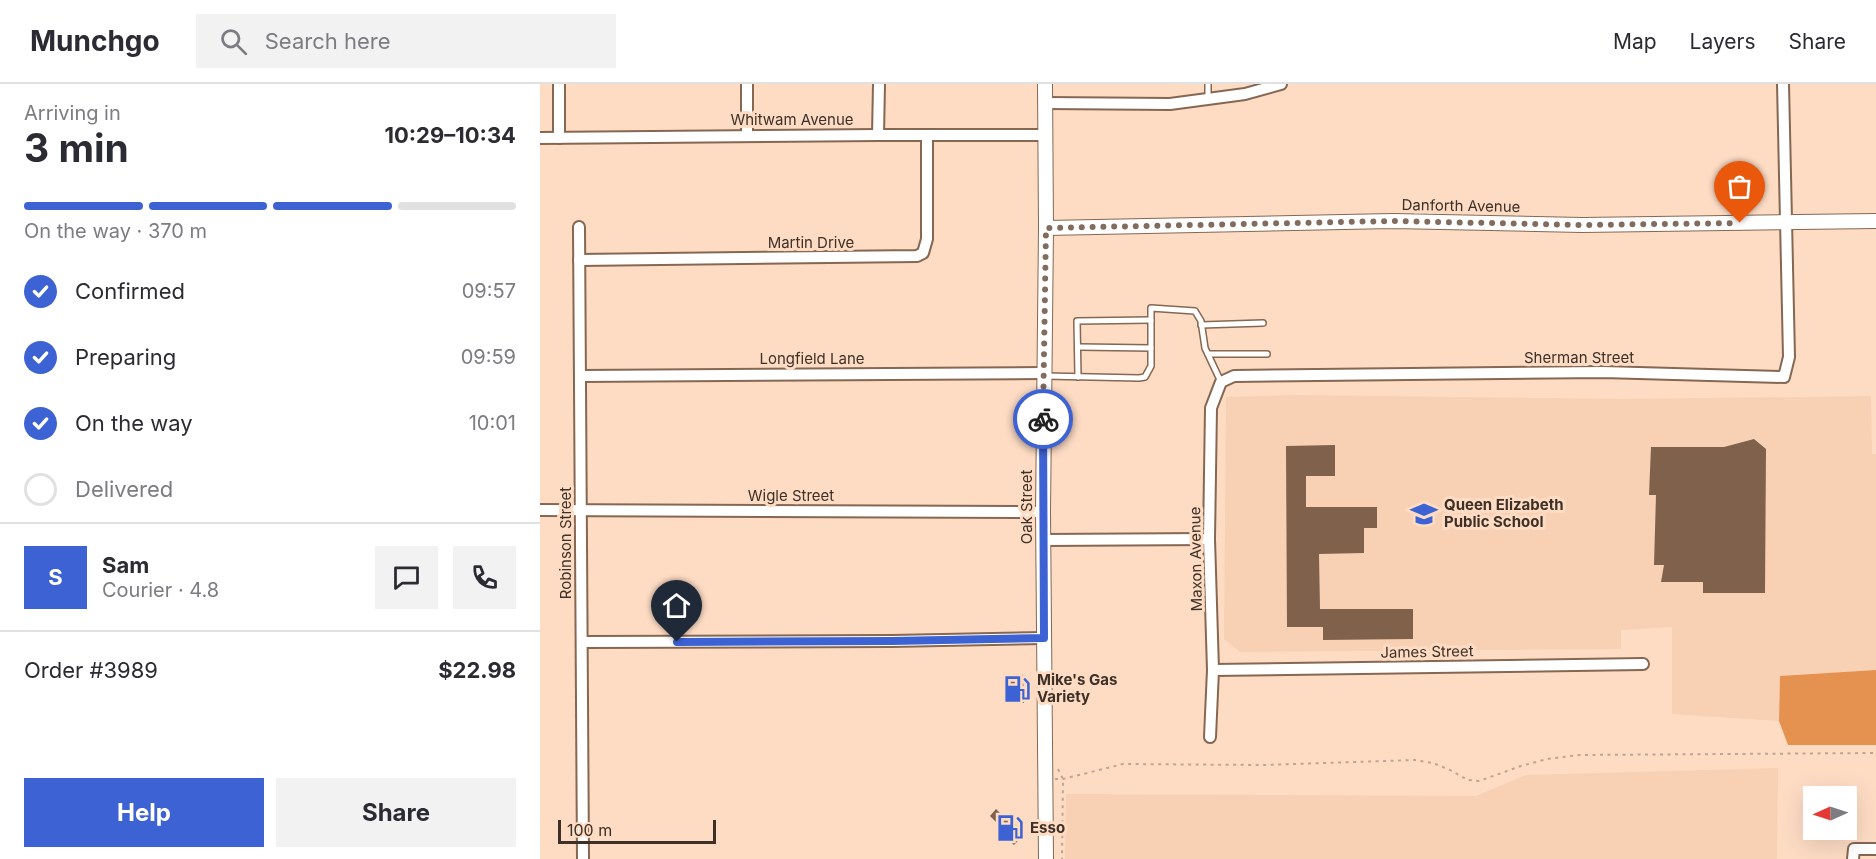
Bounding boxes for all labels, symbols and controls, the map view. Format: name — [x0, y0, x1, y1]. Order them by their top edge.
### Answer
search box — [196, 14, 616, 68]
text: Munchgo — [30, 24, 160, 58]
icon: search — [217, 25, 250, 58]
text: Search here — [265, 28, 391, 54]
text: Map — [1613, 29, 1657, 54]
text: Layers — [1690, 29, 1756, 54]
text: Share — [1789, 29, 1846, 54]
text: Arriving in — [24, 101, 121, 125]
street label: Whitwam Avenue — [730, 110, 854, 129]
text: 10:29–10:34 — [384, 122, 516, 148]
text: 3 min — [24, 124, 129, 171]
pin — [1714, 161, 1765, 223]
icon: bag — [1723, 170, 1756, 203]
street label: Danforth Avenue — [1401, 195, 1521, 216]
text: On the way · 370 m — [24, 219, 207, 243]
street label: Martin Drive — [768, 233, 854, 252]
icon: check — [24, 275, 57, 308]
text: Confirmed — [75, 278, 185, 304]
text: 09:57 — [462, 279, 516, 303]
icon: check — [24, 341, 57, 374]
text: Preparing — [75, 344, 176, 370]
text: 09:59 — [461, 345, 516, 369]
street label: Sherman Street — [1524, 348, 1634, 367]
street label: Longfield Lane — [759, 349, 865, 368]
courier — [1013, 389, 1073, 449]
icon: bike — [1027, 403, 1060, 436]
icon: check — [24, 407, 57, 440]
text: On the way — [75, 410, 193, 436]
text: 10:01 — [469, 411, 516, 435]
street label: Oak Street — [1017, 470, 1036, 544]
text: Delivered — [75, 476, 173, 502]
street label: Wigle Street — [748, 486, 834, 505]
street label: Robinson Street — [556, 487, 575, 599]
place label: Queen Elizabeth Public School — [1444, 495, 1564, 531]
school or university icon: Queen Elizabeth Public School — [1409, 499, 1439, 529]
street label: Maxon Avenue — [1185, 507, 1206, 611]
button: chat — [375, 546, 438, 609]
button: phone — [453, 546, 516, 609]
text: Sam — [102, 552, 149, 578]
text: S — [48, 564, 63, 590]
text: Courier · 4.8 — [102, 578, 219, 602]
pin — [651, 580, 702, 642]
icon: home — [660, 589, 693, 622]
street label: James Street — [1380, 641, 1474, 662]
text: Order #3989 — [24, 657, 158, 683]
text: $22.98 — [438, 657, 516, 683]
place label: Mike's Gas Variety — [1037, 670, 1117, 706]
fuel station icon: Mike's Gas Variety — [1002, 674, 1032, 704]
button: Help — [24, 778, 264, 847]
button: Share — [276, 778, 516, 847]
north arrow — [1803, 786, 1857, 840]
map controls — [1803, 786, 1857, 840]
fuel station icon: Esso — [995, 813, 1025, 843]
scale bar — [558, 817, 716, 844]
place label: Esso — [1030, 818, 1065, 837]
text: 100 m — [567, 820, 612, 840]

